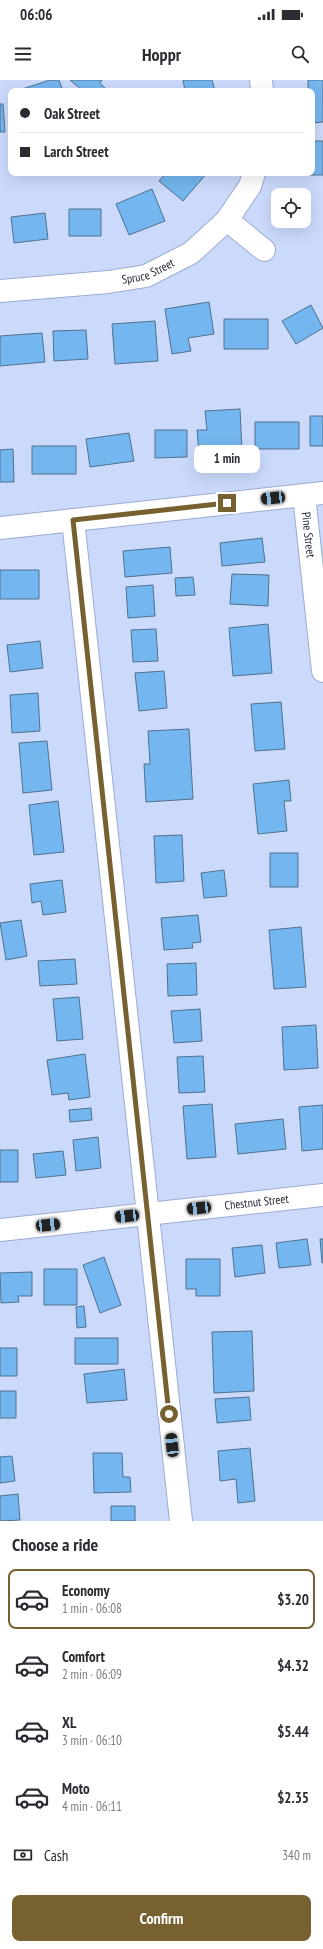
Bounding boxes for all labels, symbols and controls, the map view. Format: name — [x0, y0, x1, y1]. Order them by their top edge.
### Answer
text: 06:06 — [20, 5, 52, 24]
icon: menu — [12, 43, 34, 65]
text: Hoppr — [142, 43, 181, 66]
icon: search — [289, 43, 311, 65]
text: Oak Street — [44, 104, 100, 123]
text: Larch Street — [44, 142, 109, 161]
map controls — [271, 188, 311, 228]
button: locate — [271, 188, 311, 228]
street label: Spruce Street — [121, 255, 177, 287]
callout: 1 min — [194, 445, 260, 473]
text: 1 min — [214, 450, 240, 467]
car — [260, 491, 286, 505]
route end — [218, 494, 236, 512]
street label: Pine Street — [299, 511, 319, 559]
street label: Chestnut Street — [224, 1191, 290, 1213]
car — [186, 1201, 212, 1215]
car — [114, 1209, 140, 1223]
car — [35, 1218, 61, 1232]
route start — [160, 1405, 178, 1423]
car — [165, 1432, 179, 1458]
text: Choose a ride — [12, 1533, 98, 1556]
icon: car — [14, 1581, 50, 1617]
text: Economy — [62, 1581, 110, 1600]
text: $3.20 — [277, 1590, 309, 1609]
text: 1 min · 06:08 — [62, 1600, 122, 1617]
icon: car — [14, 1647, 50, 1683]
text: Comfort — [62, 1647, 105, 1666]
text: $4.32 — [277, 1656, 309, 1675]
text: 2 min · 06:09 — [62, 1666, 122, 1683]
icon: car — [14, 1713, 50, 1749]
text: XL — [62, 1713, 76, 1732]
text: $5.44 — [277, 1722, 309, 1741]
text: 3 min · 06:10 — [62, 1732, 122, 1749]
icon: car — [14, 1779, 50, 1815]
text: Moto — [62, 1779, 90, 1798]
text: $2.35 — [277, 1788, 309, 1807]
text: 4 min · 06:11 — [62, 1798, 122, 1815]
icon: cash — [12, 1844, 34, 1866]
text: Cash — [44, 1846, 68, 1865]
text: 340 m — [282, 1847, 311, 1864]
button: Confirm — [12, 1895, 311, 1941]

